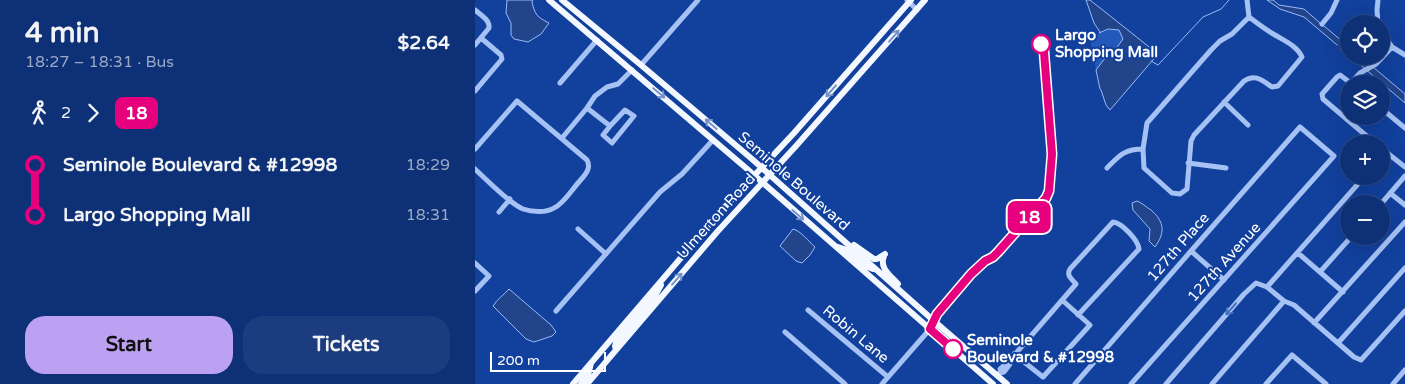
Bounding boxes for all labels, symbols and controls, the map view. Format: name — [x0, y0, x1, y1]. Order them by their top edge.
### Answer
map controls — [1340, 15, 1390, 245]
button: locate — [1340, 15, 1390, 65]
text: 4 min — [25, 16, 100, 50]
place label: Largo Shopping Mall — [1055, 26, 1158, 62]
one-way arrow — [888, 29, 899, 42]
text: $2.64 — [398, 32, 450, 54]
marker: Largo Shopping Mall — [1031, 34, 1051, 54]
text: 18:27 – 18:31 · Bus — [25, 52, 174, 72]
button: layers — [1340, 75, 1390, 125]
one-way arrow — [825, 84, 836, 97]
one-way arrow — [652, 88, 665, 99]
icon: walk — [25, 99, 53, 127]
icon: forward — [79, 99, 107, 127]
text: 18 — [125, 102, 148, 124]
text: 2 — [61, 103, 71, 123]
one-way arrow — [705, 119, 718, 130]
street label: Seminole Boulevard — [735, 128, 853, 234]
button: + — [1340, 135, 1390, 185]
text: Seminole Boulevard & #12998 — [63, 154, 337, 176]
text: 18:29 — [406, 155, 450, 175]
street label: Ulmerton Road — [673, 170, 759, 262]
button: − — [1340, 195, 1390, 245]
line badge: 18 — [1007, 201, 1051, 233]
text: Largo Shopping Mall — [63, 204, 250, 226]
text: 18:31 — [406, 205, 450, 225]
text: 18 — [1018, 206, 1040, 228]
one-way arrow — [792, 209, 805, 221]
street label: 127th Place — [1143, 209, 1213, 285]
street label: 127th Avenue — [1184, 219, 1264, 305]
one-way arrow — [672, 272, 683, 285]
street label: Robin Lane — [819, 301, 893, 367]
one-way arrow — [1225, 302, 1236, 315]
button: Start — [25, 316, 233, 374]
button: Tickets — [243, 316, 450, 374]
place label: Seminole Boulevard & #12998 — [967, 331, 1115, 366]
marker: Seminole Boulevard & #12998 — [943, 339, 963, 359]
scale bar — [490, 349, 606, 372]
text: 200 m — [497, 352, 540, 369]

